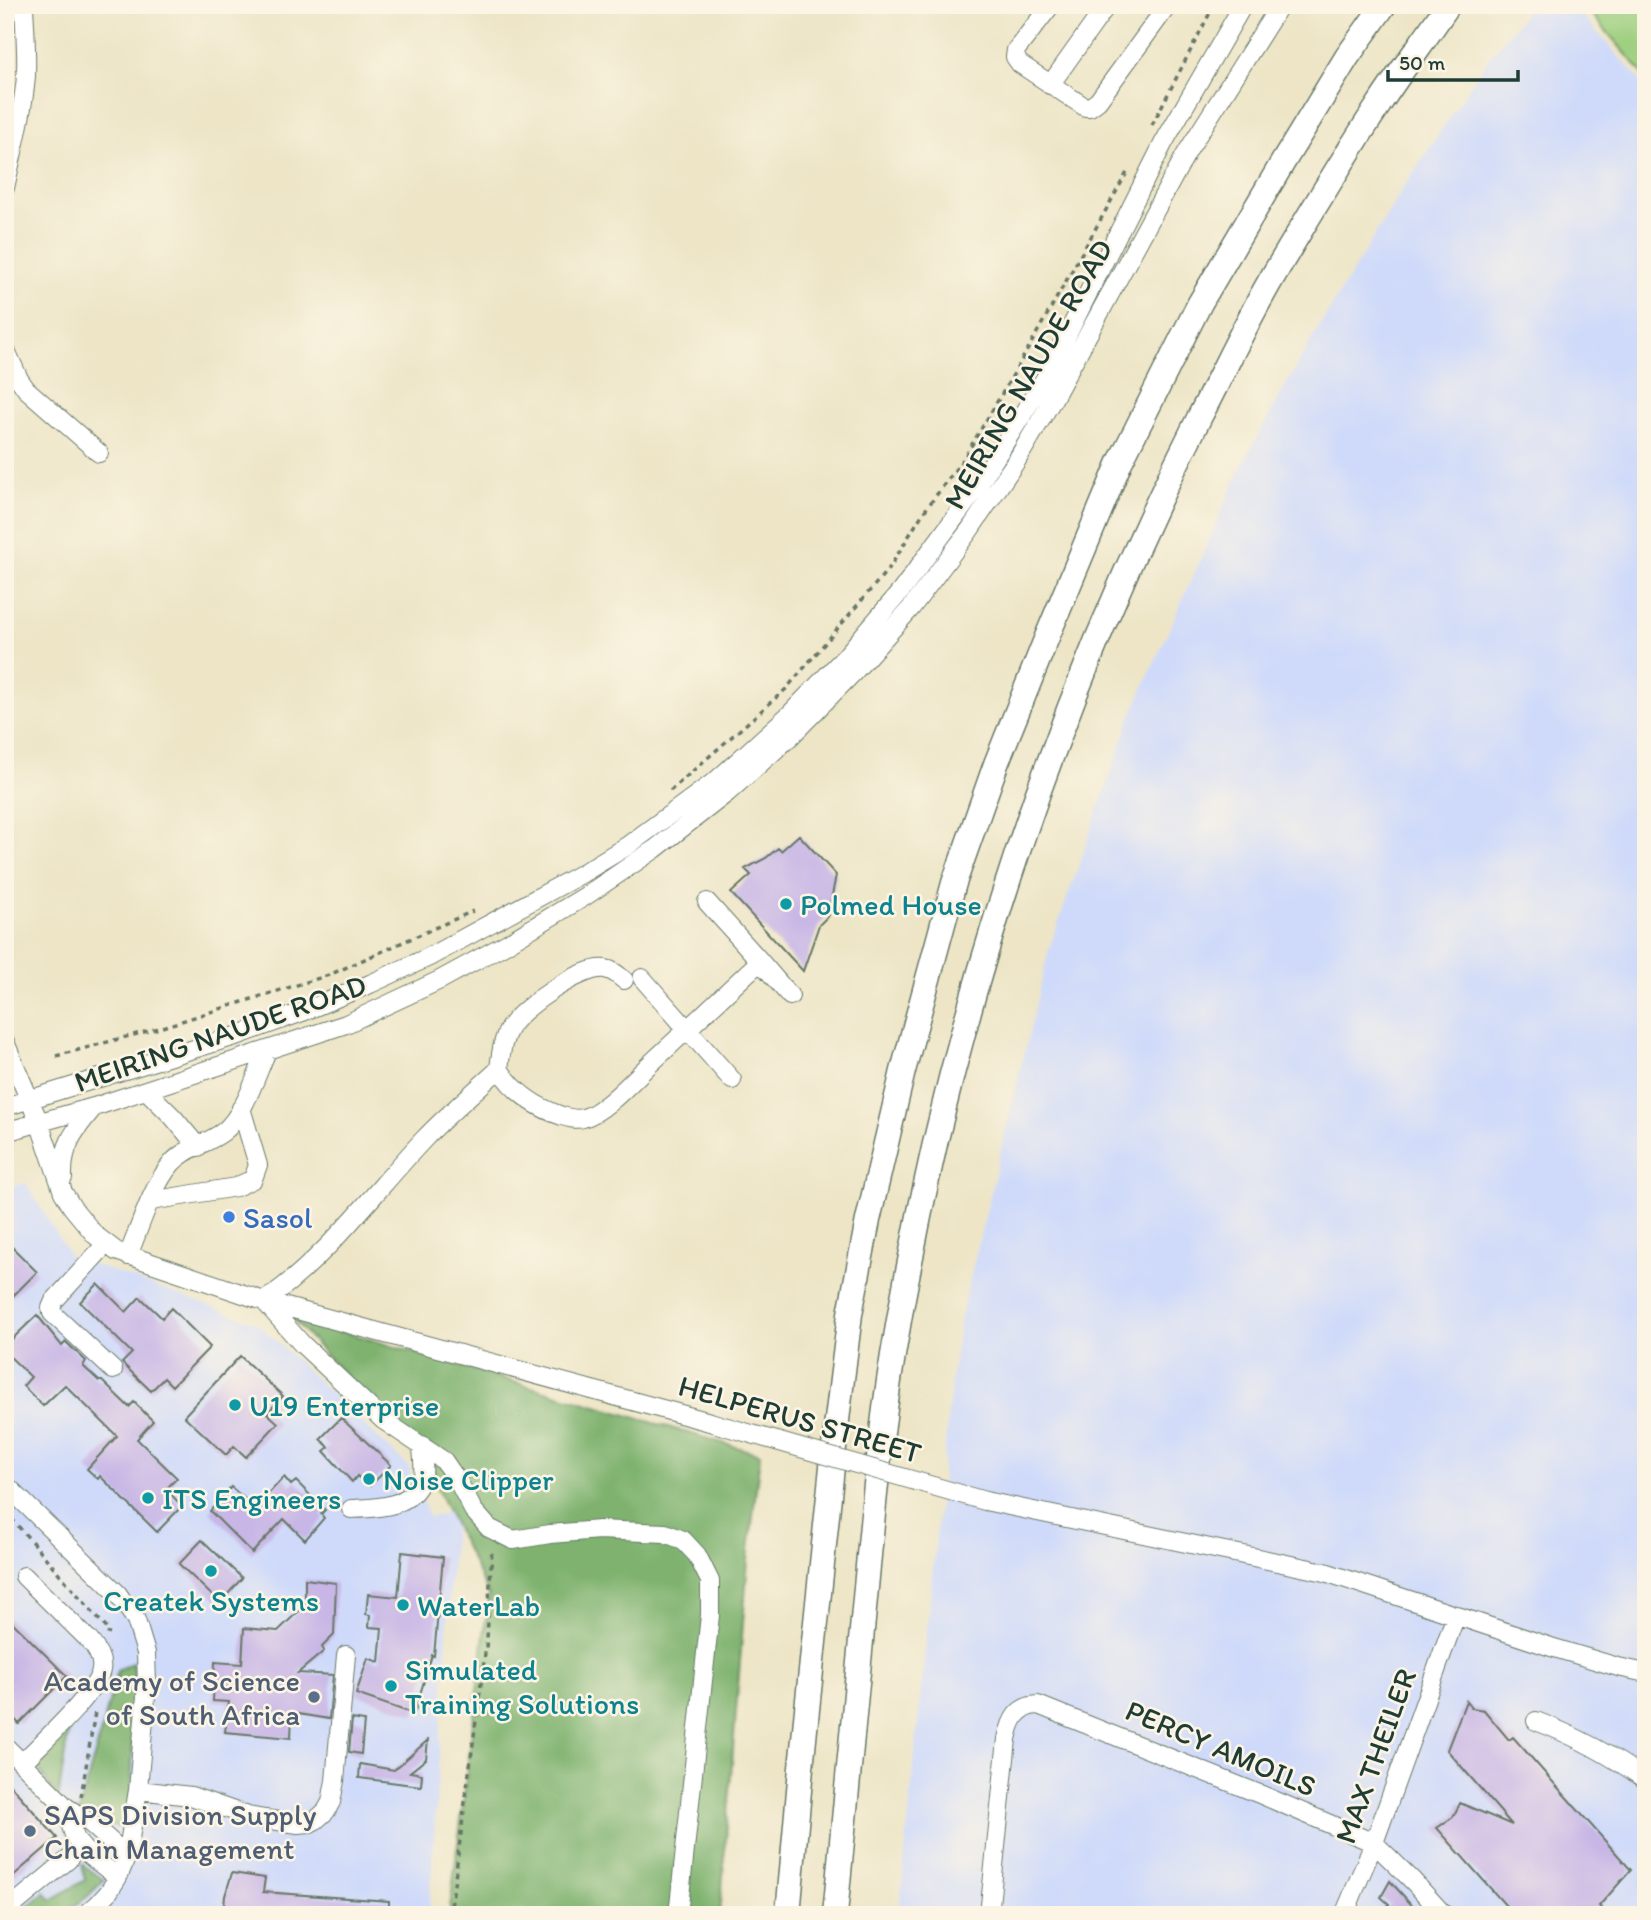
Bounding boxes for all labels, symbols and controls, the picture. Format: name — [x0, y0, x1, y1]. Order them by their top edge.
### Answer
scale bar — [1388, 38, 1518, 82]
text: 50 m — [1399, 50, 1446, 75]
street label: MEIRING NAUDE ROAD — [935, 232, 1121, 516]
place label: Polmed House — [800, 886, 982, 923]
marker: Polmed House — [778, 896, 794, 912]
street label: MEIRING NAUDE ROAD — [69, 966, 371, 1100]
place label: Sasol — [243, 1199, 313, 1236]
marker: Sasol — [221, 1209, 237, 1225]
street label: HELPERUS STREET — [674, 1367, 926, 1471]
place label: U19 Enterprise — [249, 1387, 439, 1424]
marker: U19 Enterprise — [227, 1397, 243, 1413]
place label: Noise Clipper — [383, 1461, 554, 1498]
marker: Noise Clipper — [361, 1471, 377, 1487]
place label: ITS Engineers — [162, 1480, 341, 1517]
marker: ITS Engineers — [140, 1490, 156, 1506]
marker: Createk Systems — [203, 1563, 219, 1579]
place label: Createk Systems — [103, 1582, 319, 1619]
place label: WaterLab — [417, 1587, 540, 1624]
marker: WaterLab — [395, 1597, 411, 1613]
place label: Simulated Training Solutions — [405, 1651, 639, 1722]
place label: Academy of Science of South Africa — [44, 1662, 300, 1733]
street label: MAX THEILER — [1326, 1663, 1424, 1849]
marker: Simulated Training Solutions — [383, 1678, 399, 1694]
marker: Academy of Science of South Africa — [306, 1689, 322, 1705]
street label: PERCY AMOILS — [1120, 1691, 1322, 1805]
place label: SAPS Division Supply Chain Management — [44, 1796, 316, 1867]
marker: SAPS Division Supply Chain Management — [22, 1823, 38, 1839]

